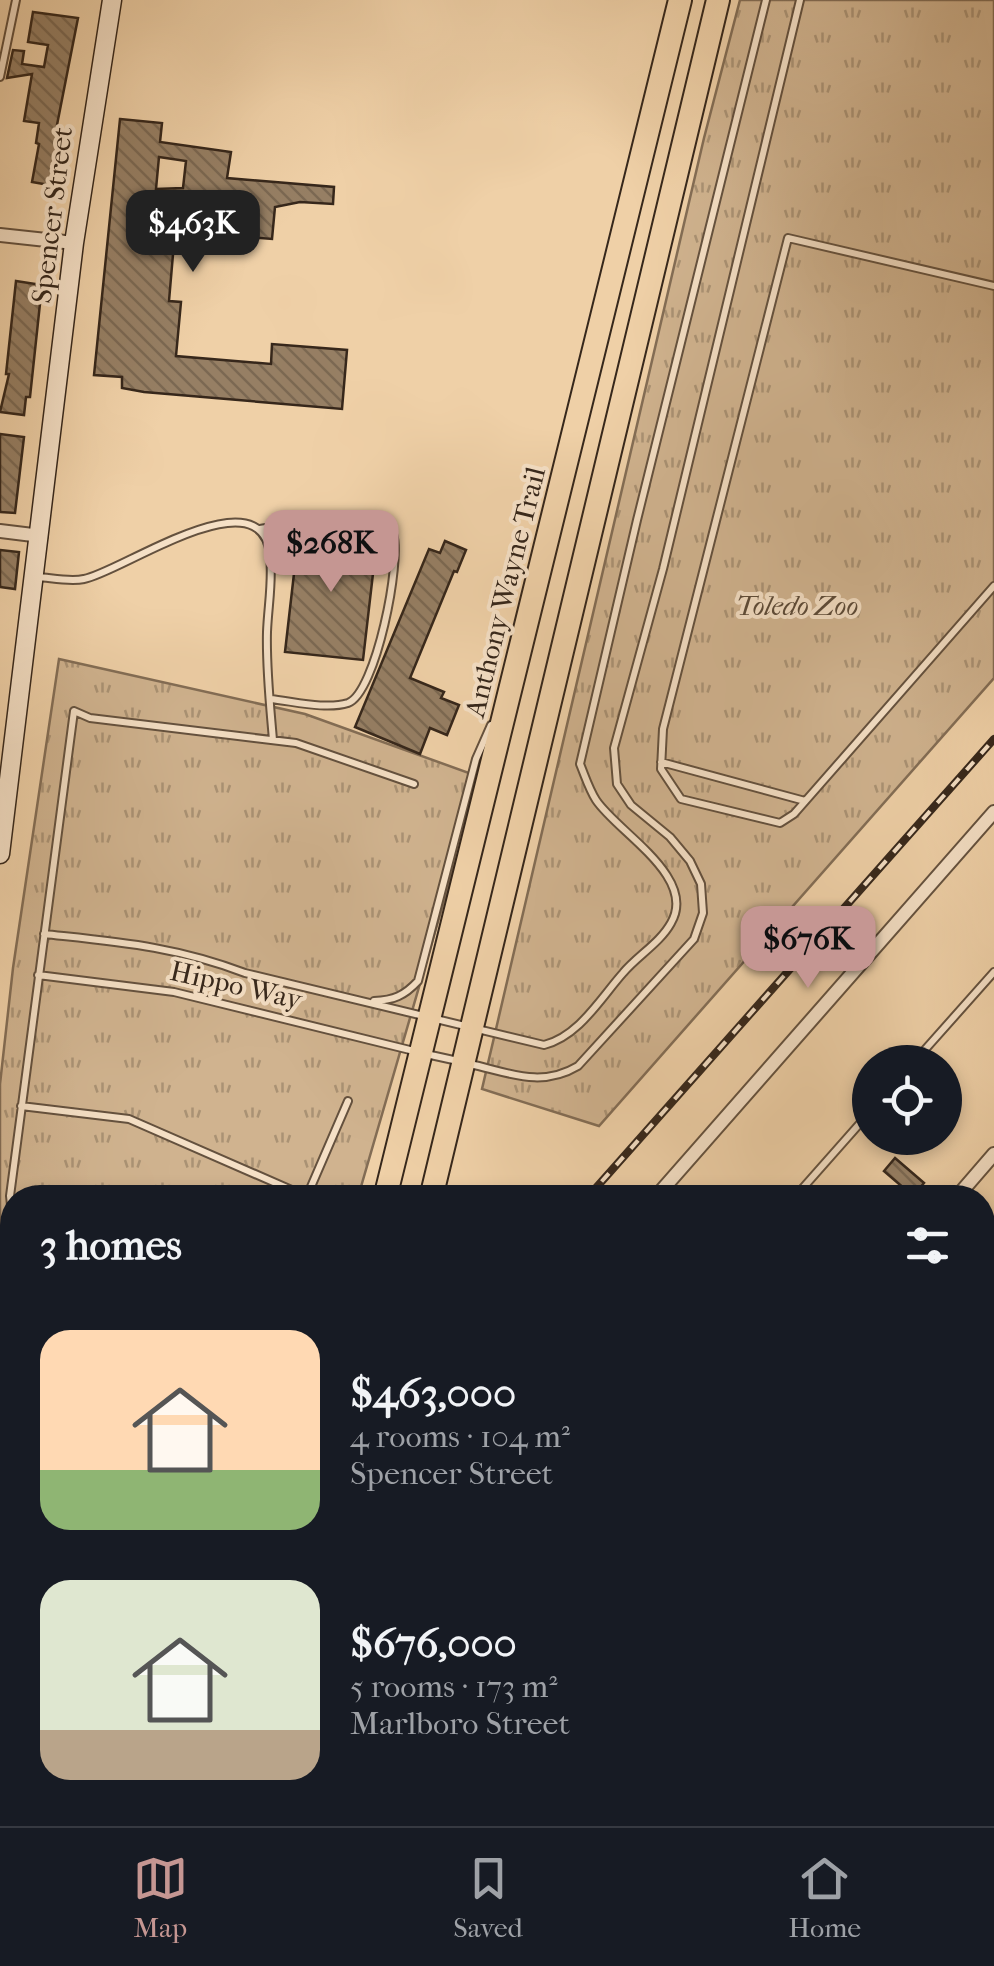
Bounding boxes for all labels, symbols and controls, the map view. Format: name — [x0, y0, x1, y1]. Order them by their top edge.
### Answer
street label: Spencer Street — [25, 125, 79, 305]
pin: $463K — [123, 190, 263, 275]
text: $463K — [148, 204, 238, 241]
street label: Anthony Wayne Trail — [458, 463, 552, 722]
pin: $268K — [261, 510, 401, 595]
text: $268K — [286, 524, 376, 561]
park label: Toledo Zoo — [736, 589, 858, 622]
pin: $676K — [738, 906, 878, 991]
text: $676K — [763, 920, 853, 957]
street label: Hippo Way — [167, 954, 306, 1016]
map controls — [852, 1045, 962, 1155]
button: locate — [852, 1045, 962, 1155]
icon: filters — [900, 1218, 955, 1273]
text: 3 homes — [40, 1221, 182, 1270]
text: $463,000 — [350, 1369, 516, 1418]
icon: home — [120, 1370, 240, 1490]
text: 4 rooms · 104 m² — [350, 1418, 570, 1455]
text: Spencer Street — [350, 1455, 553, 1492]
text: $676,000 — [350, 1619, 517, 1668]
icon: home — [120, 1620, 240, 1740]
text: 5 rooms · 173 m² — [350, 1668, 557, 1705]
text: Marlboro Street — [350, 1705, 570, 1742]
tab: Map — [133, 1851, 188, 1944]
tab: Saved — [453, 1851, 523, 1944]
tab: Home — [788, 1851, 861, 1944]

